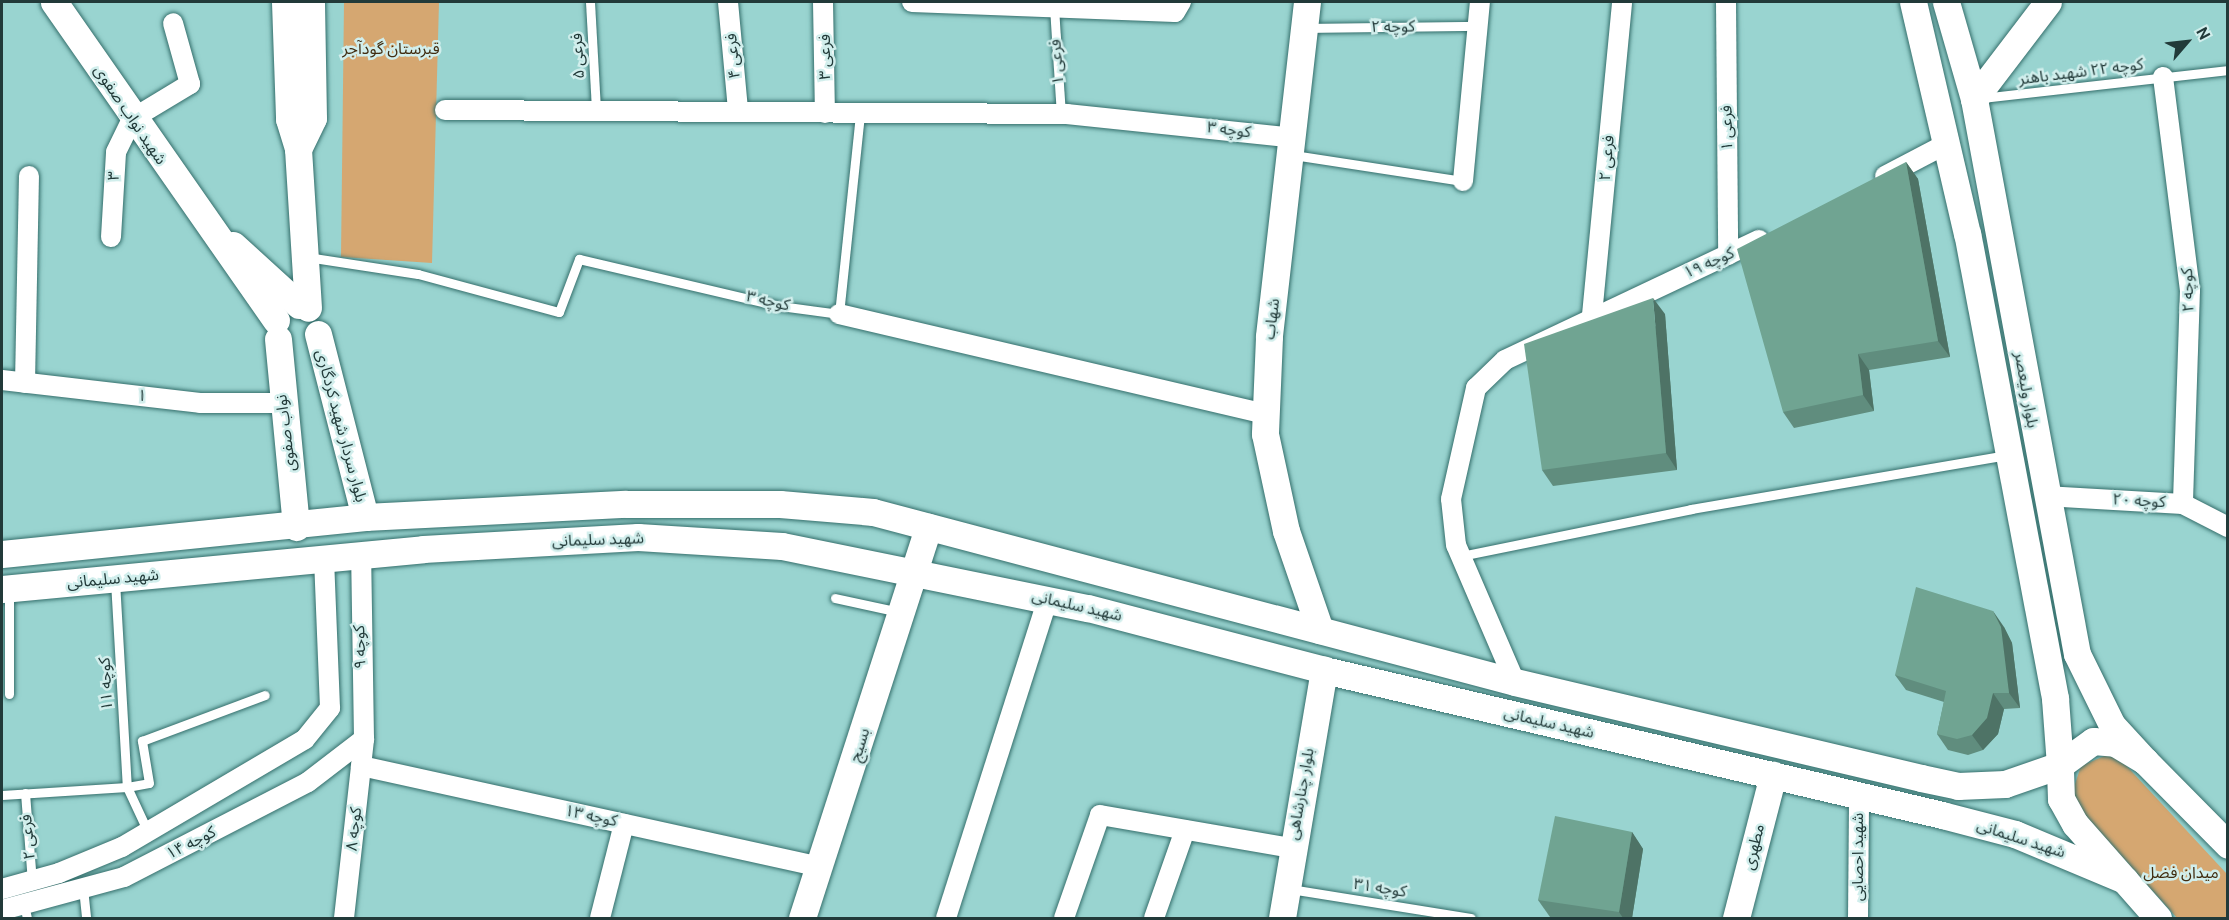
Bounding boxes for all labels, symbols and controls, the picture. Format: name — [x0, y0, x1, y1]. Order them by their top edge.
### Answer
north arrow — [2157, 12, 2217, 72]
street label: کوچه ۲ — [1371, 17, 1415, 37]
text: N — [2192, 24, 2214, 43]
street label: فرعی ۴ — [721, 32, 745, 80]
street label: فرعی ۵ — [567, 33, 589, 79]
street label: فرعی ۳ — [815, 34, 835, 80]
park label: قبرستان گودآجر — [342, 39, 440, 59]
street label: فرعی ۱ — [1046, 39, 1068, 85]
street label: کوچه ۲۲ شهید باهنر — [2018, 55, 2144, 89]
street label: شهید نواب صفوی — [90, 62, 170, 168]
street label: فرعی ۱ — [1717, 105, 1737, 151]
street label: کوچه ۳ — [1206, 118, 1252, 142]
street label: فرعی ۲ — [1595, 134, 1619, 182]
street label: ۳ — [104, 171, 124, 181]
street label: کوچه ۱۹ — [1681, 243, 1737, 283]
street label: کوچه ۲ — [2178, 268, 2198, 312]
street label: کوچه ۳ — [744, 287, 792, 315]
street label: شهاب — [1260, 297, 1284, 341]
street label: بلوار سردار شهید کردگاری — [311, 348, 371, 504]
street label: بلوار ولیعصر — [2010, 350, 2042, 430]
street label: ۱ — [136, 386, 148, 406]
street label: نواب صفوی — [272, 394, 300, 472]
street label: کوچه ۲۰ — [2112, 490, 2166, 512]
street label: شهید سلیمانی — [552, 529, 644, 551]
street label: شهید سلیمانی — [66, 565, 160, 593]
street label: شهید سلیمانی — [1030, 586, 1124, 626]
street label: کوچه ۹ — [350, 625, 370, 669]
street label: کوچه ۱۱ — [95, 657, 117, 711]
street label: شهید سلیمانی — [1502, 703, 1596, 743]
street label: بسیج — [846, 726, 874, 764]
street label: بلوار چنارشاهی — [1283, 747, 1319, 841]
street label: کوچه ۱۳ — [563, 801, 619, 831]
street label: کوچه ۸ — [342, 806, 366, 852]
street label: فرعی ۲ — [16, 813, 40, 861]
street label: شهید احصایی — [1848, 813, 1868, 901]
street label: شهید سلیمانی — [1974, 816, 2068, 862]
street label: کوچه ۱۴ — [163, 822, 219, 864]
street label: مطهری — [1739, 822, 1769, 872]
park label: میدان فضل — [2143, 863, 2219, 883]
street label: کوچه ۳۱ — [1352, 874, 1408, 902]

